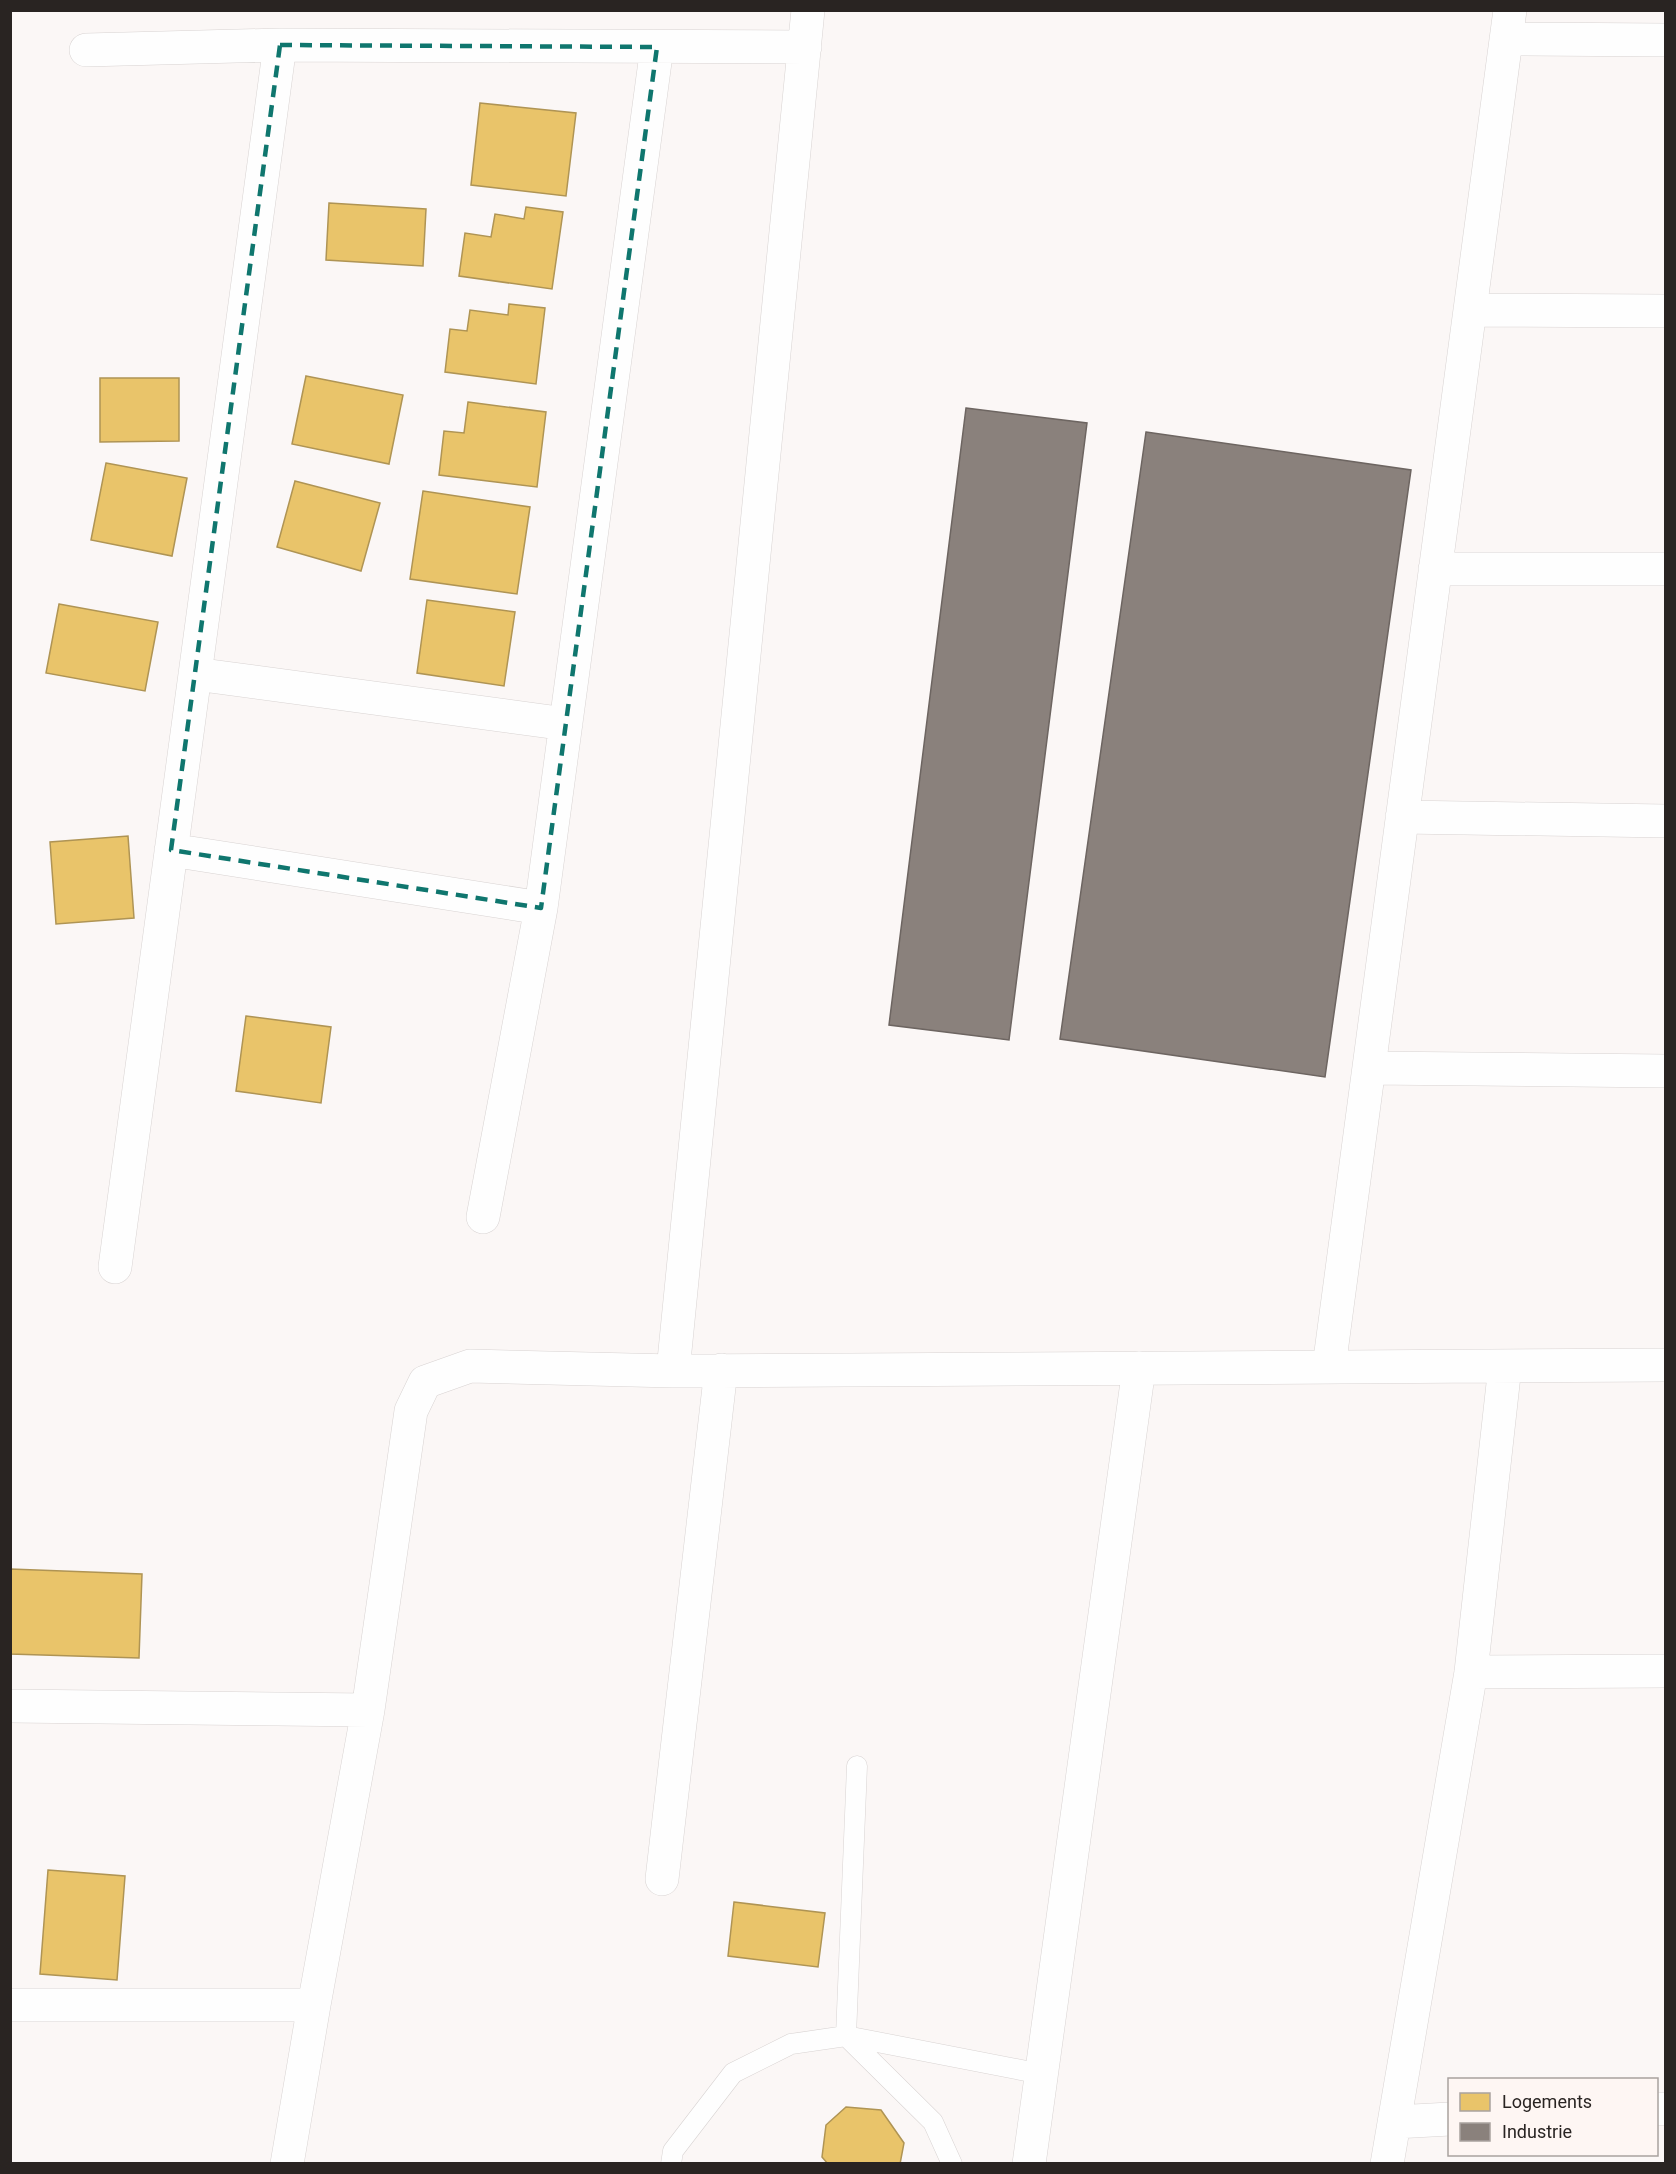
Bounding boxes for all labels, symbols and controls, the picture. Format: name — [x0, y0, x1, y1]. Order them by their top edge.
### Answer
legend — [1448, 2078, 1658, 2156]
text: Logements — [1502, 2091, 1592, 2112]
text: Industrie — [1502, 2121, 1572, 2142]

